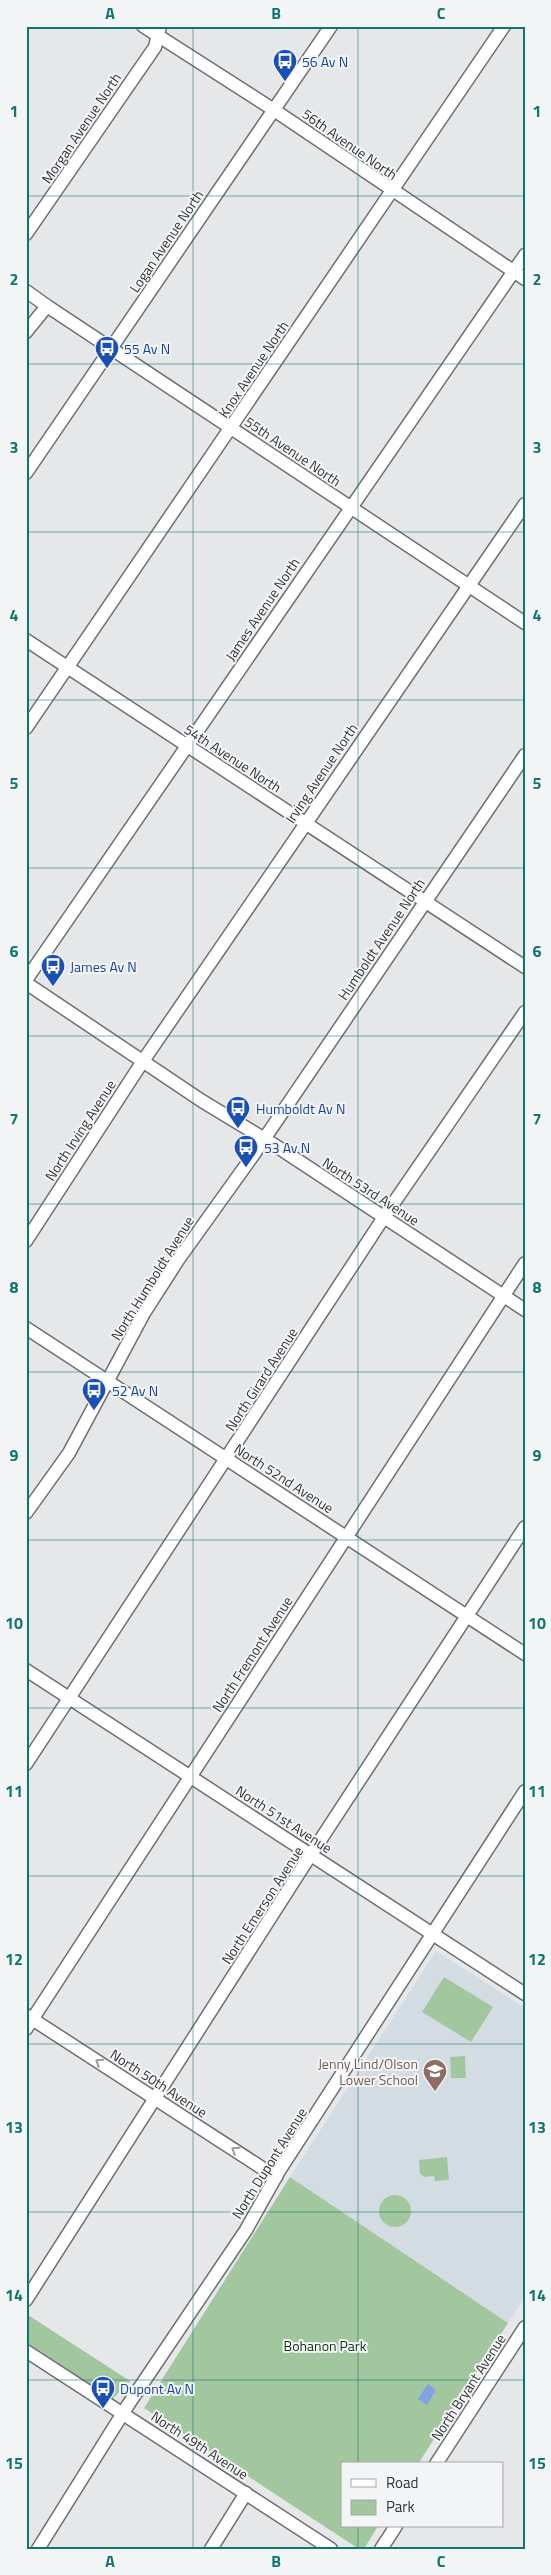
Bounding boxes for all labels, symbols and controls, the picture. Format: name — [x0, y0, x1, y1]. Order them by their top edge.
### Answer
text: A — [105, 1, 115, 25]
text: B — [271, 1, 281, 25]
text: C — [437, 1, 446, 25]
bus stop icon: 56 Av N — [272, 48, 298, 82]
place label: 56 Av N — [302, 51, 348, 72]
street label: Morgan Avenue North — [36, 68, 126, 188]
text: 1 — [10, 99, 18, 123]
text: 1 — [533, 99, 541, 123]
street label: 56th Avenue North — [298, 103, 402, 185]
street label: Logan Avenue North — [124, 185, 208, 297]
text: 2 — [10, 267, 18, 291]
text: 2 — [533, 267, 541, 291]
street label: Knox Avenue North — [213, 316, 293, 422]
bus stop icon: 55 Av N — [94, 335, 120, 369]
place label: 55 Av N — [124, 338, 170, 359]
street label: 55th Avenue North — [241, 411, 345, 491]
text: 3 — [10, 435, 18, 459]
text: 3 — [533, 435, 541, 459]
street label: James Avenue North — [220, 553, 304, 665]
text: 4 — [10, 603, 19, 627]
text: 4 — [533, 603, 542, 627]
street label: 54th Avenue North — [180, 719, 286, 797]
street label: Irving Avenue North — [280, 719, 362, 827]
text: 5 — [10, 771, 19, 795]
text: 5 — [533, 771, 542, 795]
street label: Humboldt Avenue North — [332, 874, 430, 1004]
text: 6 — [10, 939, 19, 963]
text: 6 — [533, 939, 542, 963]
bus stop icon: James Av N — [40, 953, 66, 987]
place label: James Av N — [70, 956, 137, 977]
street label: North Irving Avenue — [39, 1075, 121, 1185]
bus stop icon: Humboldt Av N — [225, 1095, 251, 1129]
place label: Humboldt Av N — [256, 1098, 345, 1119]
text: 7 — [10, 1107, 18, 1131]
text: 7 — [533, 1107, 541, 1131]
bus stop icon: 53 Av N — [233, 1134, 259, 1168]
place label: 53 Av N — [264, 1137, 310, 1158]
street label: North 53rd Avenue — [318, 1152, 424, 1230]
street label: North Humboldt Avenue — [105, 1212, 199, 1344]
text: 8 — [10, 1275, 19, 1299]
text: 8 — [533, 1275, 542, 1299]
street label: North Girard Avenue — [220, 1323, 302, 1435]
bus stop icon: 52 Av N — [81, 1377, 107, 1411]
place label: 52 Av N — [112, 1380, 158, 1401]
street label: North 52nd Avenue — [230, 1438, 338, 1518]
text: 9 — [10, 1443, 19, 1467]
text: 9 — [533, 1443, 542, 1467]
street label: North Fremont Avenue — [207, 1592, 297, 1716]
text: 10 — [5, 1611, 23, 1635]
text: 10 — [528, 1611, 546, 1635]
text: 11 — [5, 1779, 23, 1803]
text: 11 — [528, 1779, 546, 1803]
street label: North 51st Avenue — [232, 1780, 336, 1858]
street label: North Emerson Avenue — [216, 1842, 308, 1968]
text: 12 — [5, 1947, 23, 1971]
text: 12 — [528, 1947, 546, 1971]
street label: North 50th Avenue — [106, 2044, 212, 2122]
place label: Jenny Lind/Olson Lower School — [318, 2053, 418, 2090]
one-way arrow — [95, 2058, 104, 2068]
school or university icon: Jenny Lind/Olson Lower School — [422, 2058, 448, 2092]
street label: North Dupont Avenue — [226, 2103, 312, 2223]
text: 13 — [5, 2115, 23, 2139]
text: 13 — [528, 2115, 546, 2139]
one-way arrow — [231, 2147, 241, 2156]
text: 14 — [5, 2283, 23, 2307]
text: 14 — [528, 2283, 546, 2307]
street label: North Bryant Avenue — [426, 2329, 510, 2445]
park label: Bohanon Park — [284, 2335, 367, 2356]
bus stop icon: Dupont Av N — [90, 2375, 116, 2409]
place label: Dupont Av N — [120, 2378, 194, 2399]
street label: North 49th Avenue — [147, 2406, 253, 2484]
text: 15 — [5, 2451, 23, 2475]
text: 15 — [528, 2451, 546, 2475]
legend — [341, 2462, 504, 2528]
text: Road — [386, 2471, 418, 2494]
text: Park — [386, 2495, 415, 2518]
text: A — [105, 2549, 115, 2573]
text: B — [271, 2549, 281, 2573]
text: C — [437, 2549, 446, 2573]

